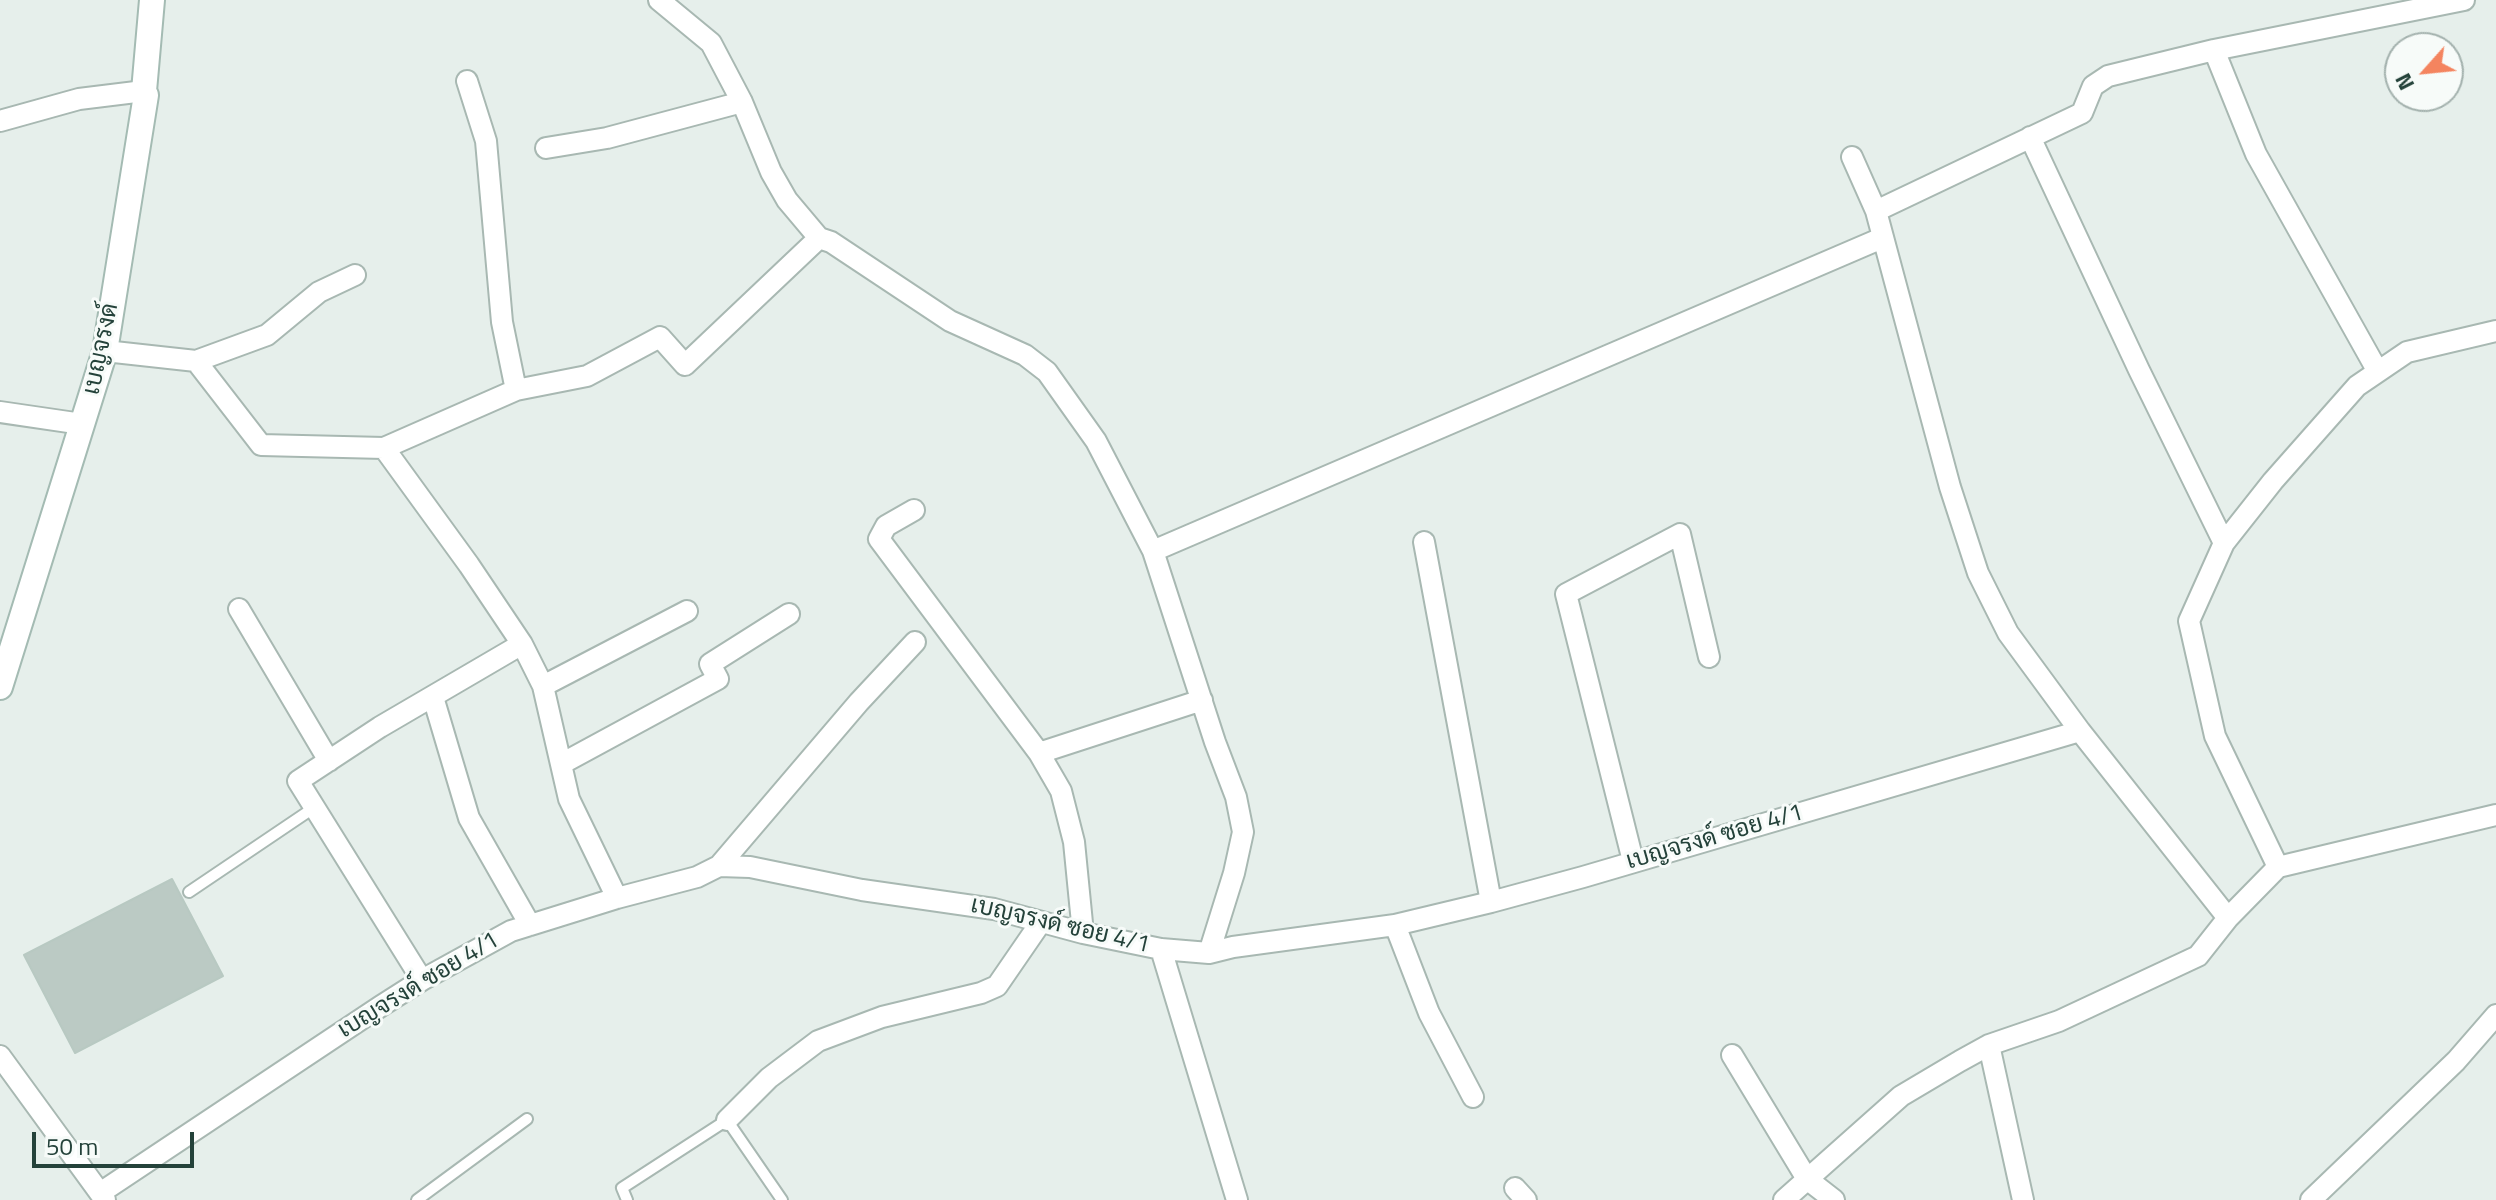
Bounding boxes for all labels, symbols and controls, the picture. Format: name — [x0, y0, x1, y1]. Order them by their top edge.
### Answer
north arrow — [2384, 32, 2464, 112]
text: N — [2386, 67, 2423, 96]
street label: เบญจรงด์ — [78, 301, 126, 397]
street label: เบญจรงด์ ซอย 4/1 — [1623, 799, 1807, 877]
street label: เบญจรงด์ ซอย 4/1 — [968, 891, 1152, 961]
street label: เบญจรงด์ ซอย 4/1 — [333, 927, 505, 1045]
scale bar — [36, 1116, 198, 1166]
text: 50 m — [46, 1128, 98, 1164]

